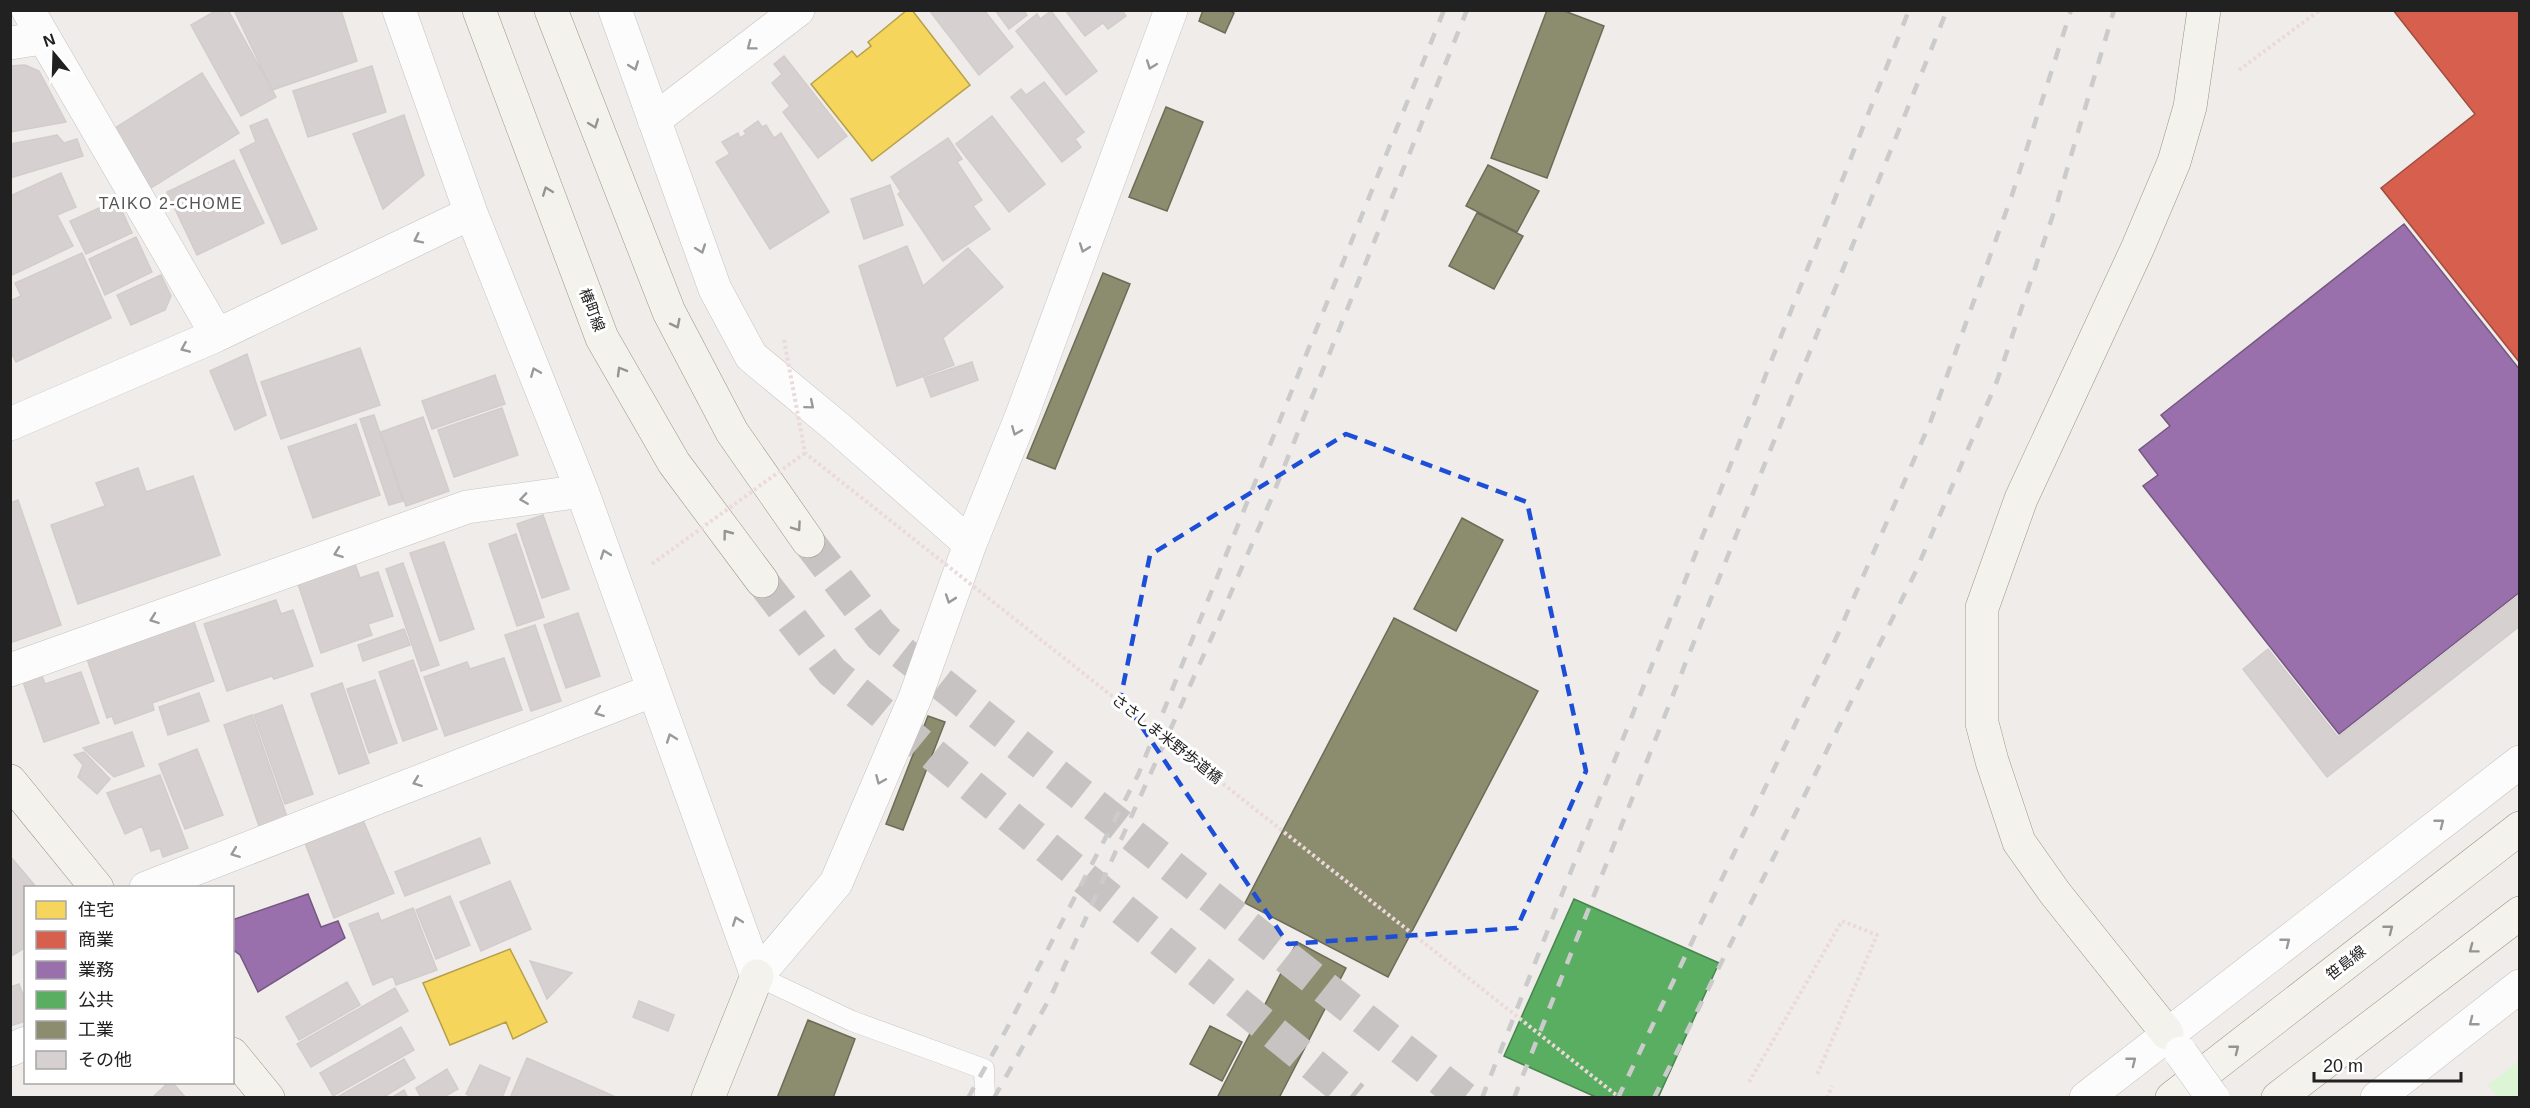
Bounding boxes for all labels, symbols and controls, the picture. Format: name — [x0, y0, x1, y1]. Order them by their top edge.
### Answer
north arrow — [24, 24, 84, 84]
text: N — [41, 30, 58, 50]
one-way arrow — [747, 38, 758, 49]
one-way arrow — [627, 60, 640, 70]
one-way arrow — [1146, 60, 1159, 70]
one-way arrow — [587, 118, 599, 129]
one-way arrow — [541, 186, 554, 197]
district label: TAIKO 2-CHOME — [99, 195, 243, 212]
one-way arrow — [414, 232, 425, 243]
one-way arrow — [1078, 242, 1091, 253]
one-way arrow — [693, 243, 706, 254]
street label: 椿町線 — [576, 286, 608, 334]
one-way arrow — [668, 318, 680, 329]
one-way arrow — [180, 341, 191, 353]
one-way arrow — [617, 367, 628, 377]
one-way arrow — [529, 368, 542, 378]
one-way arrow — [803, 397, 814, 408]
one-way arrow — [1011, 425, 1023, 436]
one-way arrow — [520, 493, 529, 505]
one-way arrow — [790, 520, 801, 531]
one-way arrow — [723, 530, 734, 541]
one-way arrow — [333, 546, 344, 559]
one-way arrow — [599, 549, 612, 560]
one-way arrow — [945, 593, 958, 604]
one-way arrow — [149, 611, 160, 624]
street label: ささしま米野歩道橋 — [1109, 690, 1226, 787]
one-way arrow — [594, 704, 605, 717]
one-way arrow — [665, 733, 678, 744]
one-way arrow — [875, 774, 887, 785]
one-way arrow — [412, 775, 423, 787]
one-way arrow — [2434, 819, 2445, 830]
one-way arrow — [231, 846, 242, 858]
legend — [24, 886, 234, 1084]
text: 住宅 — [78, 900, 114, 920]
one-way arrow — [731, 916, 744, 927]
one-way arrow — [2382, 926, 2393, 937]
text: 商業 — [78, 930, 114, 950]
one-way arrow — [2279, 938, 2290, 949]
one-way arrow — [2469, 941, 2480, 952]
street label: 笹島線 — [2323, 942, 2369, 983]
text: 業務 — [78, 960, 114, 980]
text: 公共 — [78, 990, 114, 1010]
one-way arrow — [2469, 1015, 2480, 1026]
text: 工業 — [78, 1020, 114, 1040]
one-way arrow — [2228, 1045, 2239, 1056]
scale bar — [2314, 1045, 2461, 1083]
text: その他 — [78, 1050, 132, 1070]
text: 20 m — [2323, 1056, 2363, 1076]
one-way arrow — [2125, 1058, 2136, 1069]

